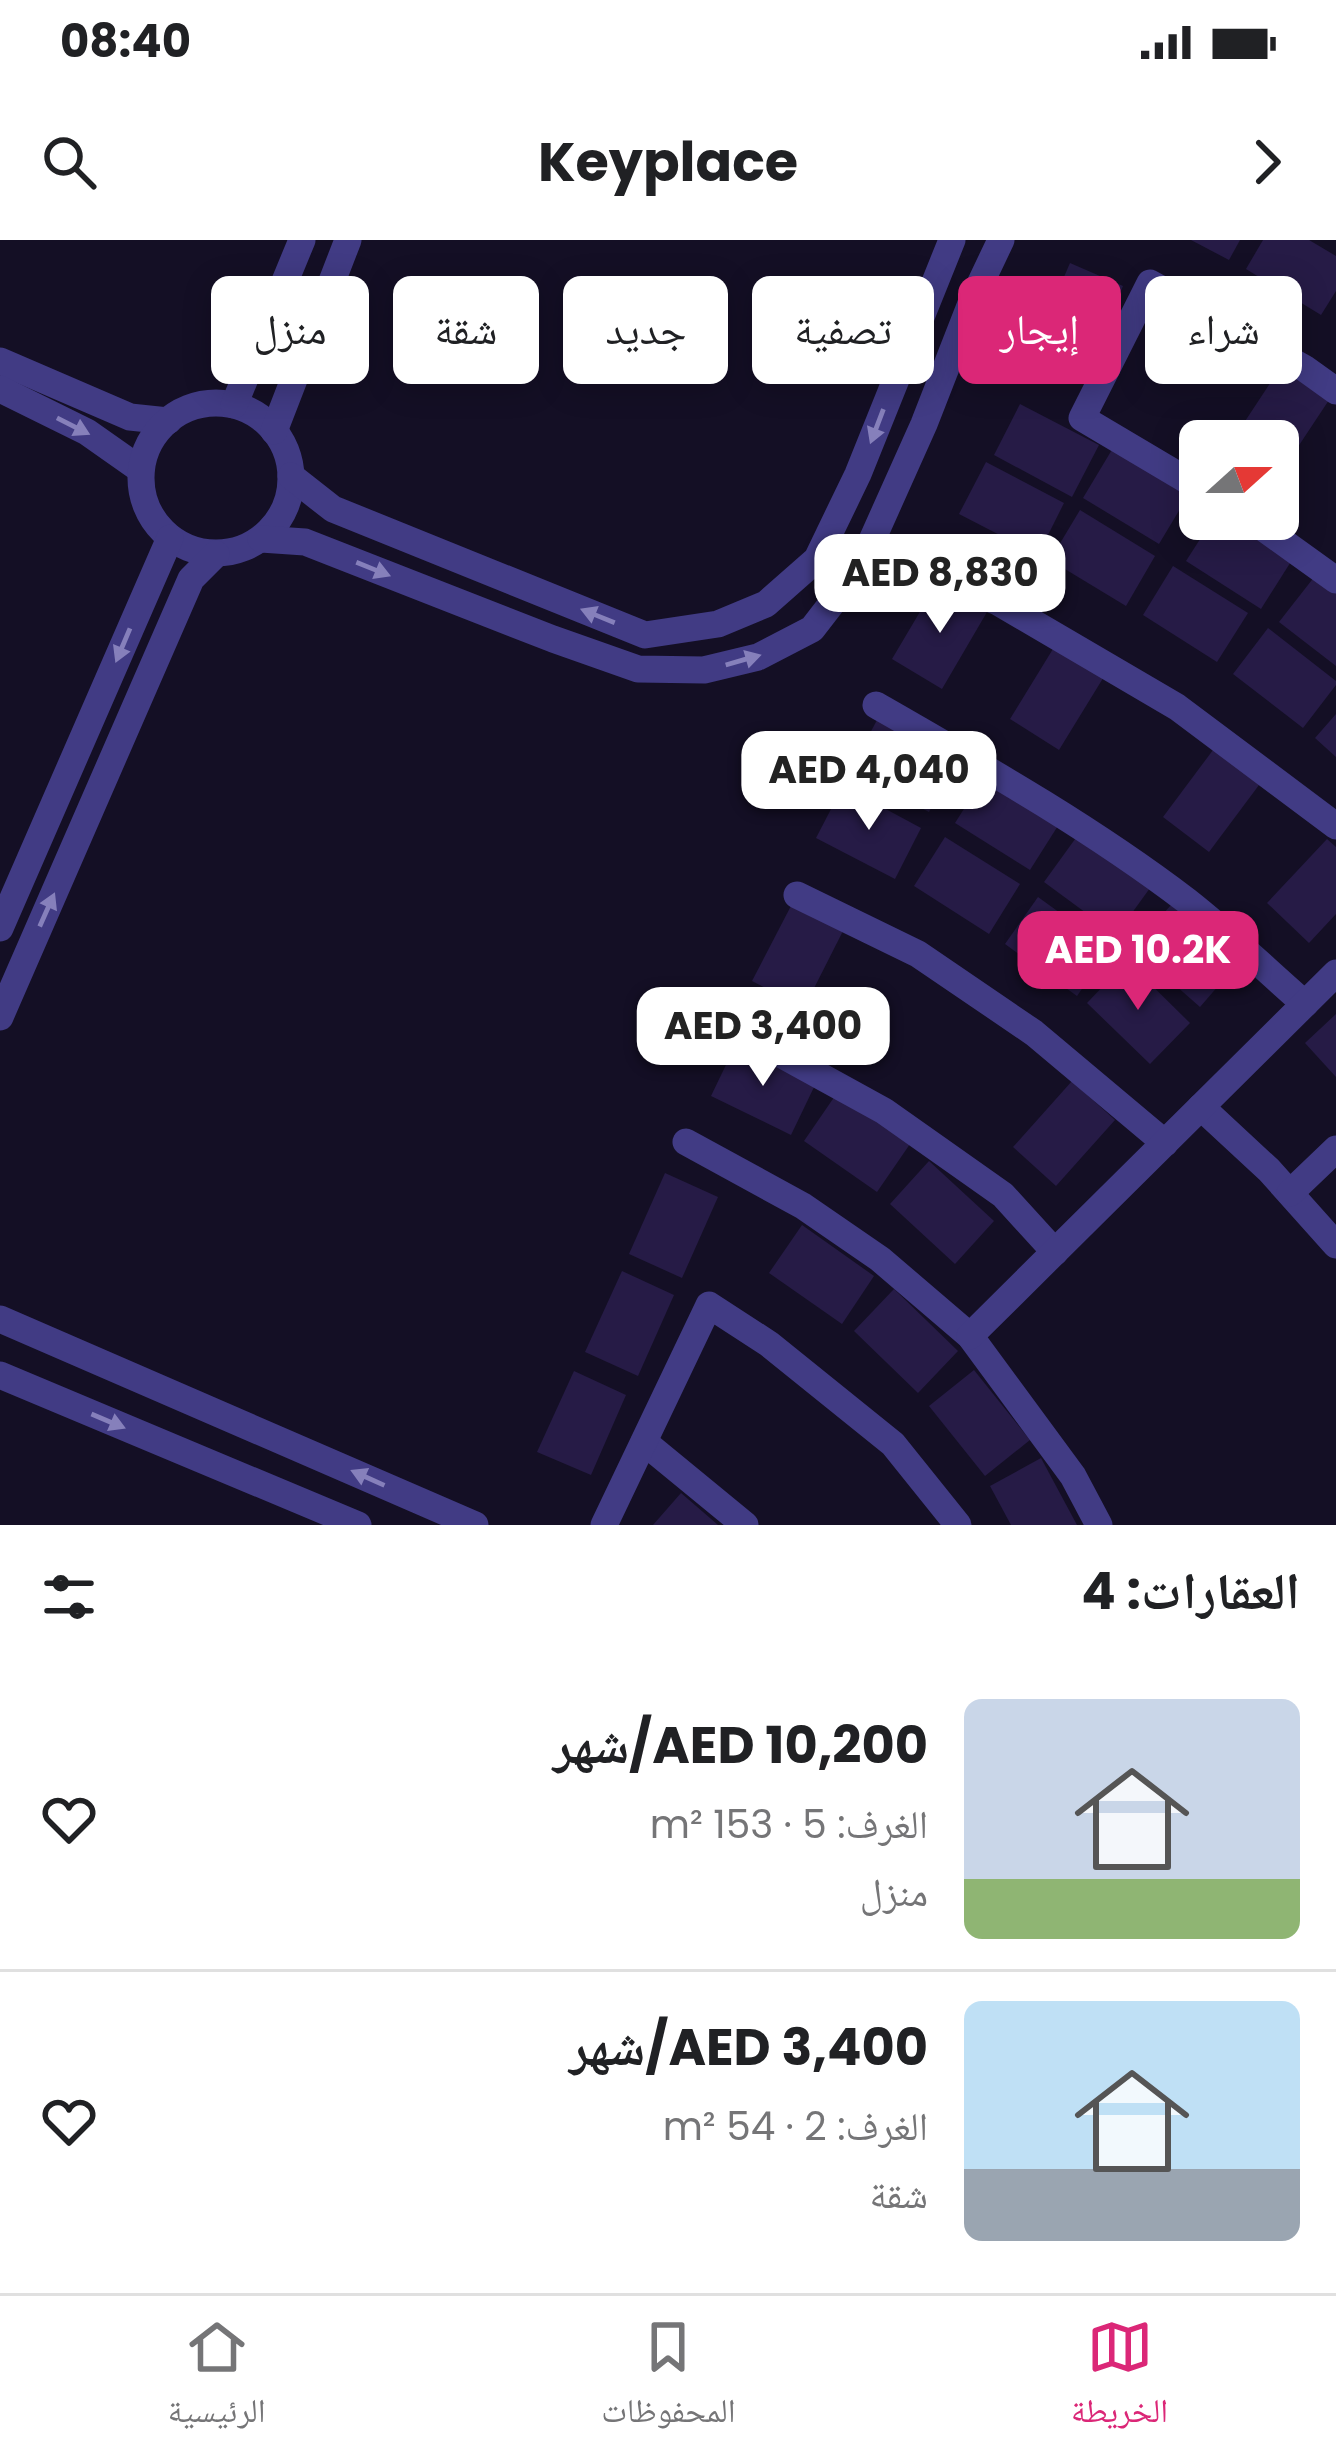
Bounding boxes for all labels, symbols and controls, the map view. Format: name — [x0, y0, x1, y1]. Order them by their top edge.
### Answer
text: 08:40 — [60, 10, 191, 73]
text: Keyplace — [538, 124, 798, 200]
icon: search — [36, 129, 102, 195]
icon: forward — [1234, 129, 1300, 195]
chip: منزل — [211, 276, 369, 384]
chip: شقة — [393, 276, 539, 384]
chip: جديد — [563, 276, 728, 384]
chip: تصفية — [752, 276, 934, 384]
chip: إيجار — [958, 276, 1121, 384]
chip: شراء — [1145, 276, 1302, 384]
one-way arrow — [867, 409, 886, 445]
one-way arrow — [55, 415, 90, 435]
north arrow — [1179, 420, 1299, 540]
map controls — [1179, 420, 1299, 540]
pin: AED 8,830 — [803, 534, 1077, 636]
text: AED 8,830 — [841, 545, 1039, 600]
one-way arrow — [355, 560, 391, 579]
one-way arrow — [580, 606, 616, 625]
one-way arrow — [113, 627, 132, 663]
one-way arrow — [725, 649, 762, 668]
pin: AED 4,040 — [732, 731, 1006, 833]
text: AED 4,040 — [768, 742, 970, 797]
one-way arrow — [37, 892, 57, 927]
pin: AED 10.2K — [1001, 911, 1275, 1013]
text: AED 10.2K — [1044, 922, 1232, 977]
pin: AED 3,400 — [626, 987, 900, 1089]
text: AED 3,400 — [664, 998, 862, 1053]
one-way arrow — [91, 1411, 126, 1431]
one-way arrow — [350, 1468, 385, 1488]
text: العقارات: 4 — [1081, 1555, 1300, 1627]
icon: filters — [36, 1564, 102, 1630]
text: AED 10,200/شهر — [553, 1709, 928, 1781]
icon: home — [1060, 1747, 1204, 1891]
icon: heart — [36, 1786, 102, 1852]
text: الغرف: 5 · 153 m² — [650, 1797, 928, 1852]
text: منزل — [860, 1865, 928, 1920]
text: AED 3,400/شهر — [569, 2011, 928, 2083]
icon: home — [1060, 2049, 1204, 2193]
icon: heart — [36, 2088, 102, 2154]
text: الغرف: 2 · 54 m² — [663, 2099, 928, 2154]
text: شقة — [870, 2167, 928, 2222]
tab: الرئيسية — [168, 2314, 266, 2443]
tab: المحفوظات — [601, 2314, 735, 2443]
tab: الخريطة — [1071, 2314, 1168, 2443]

